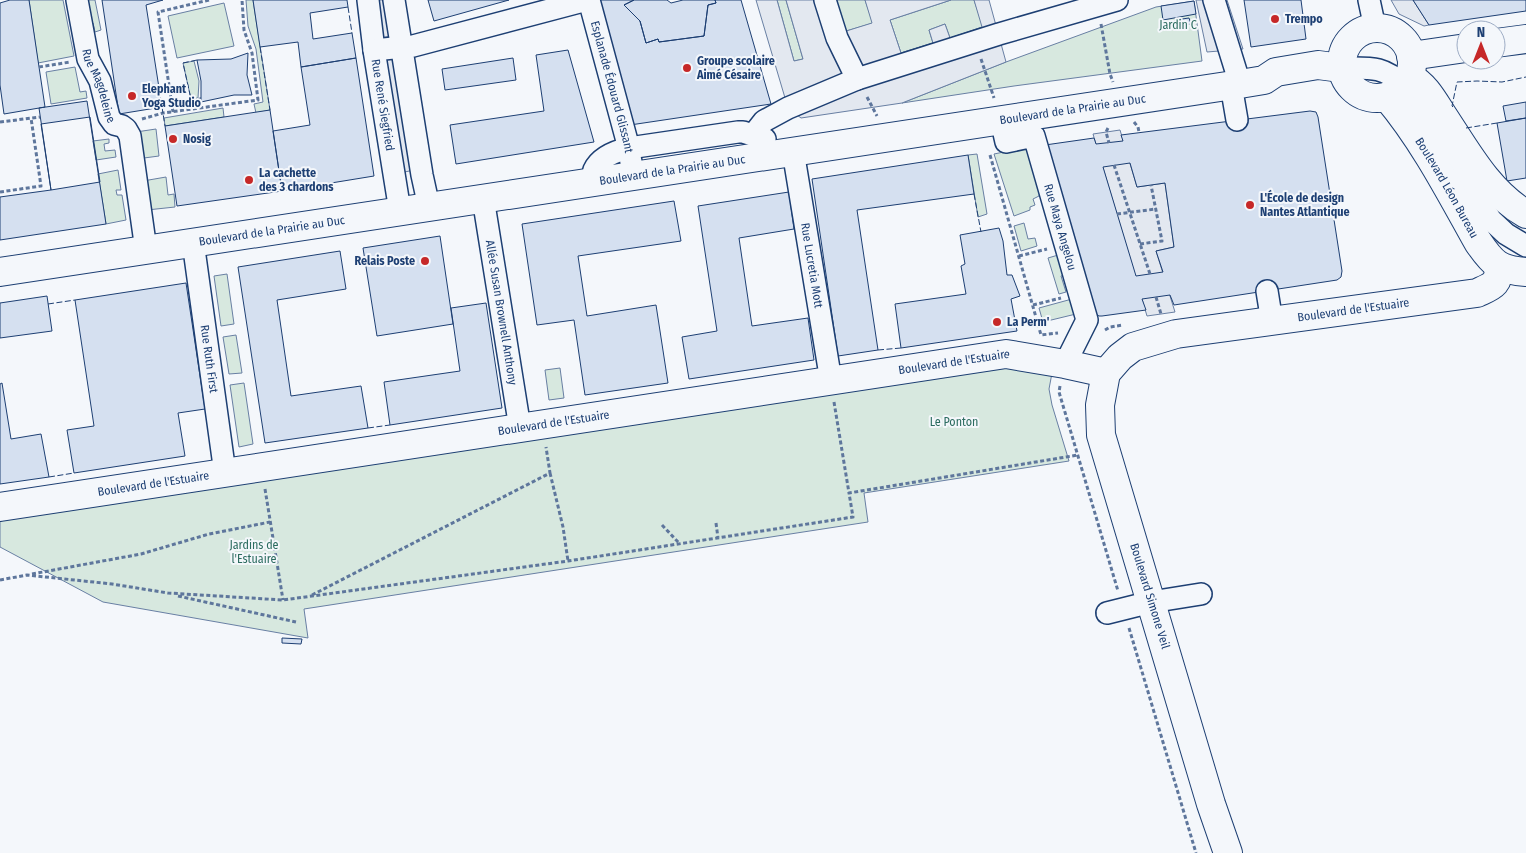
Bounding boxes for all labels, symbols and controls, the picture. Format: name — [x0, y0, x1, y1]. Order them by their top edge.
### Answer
place label: Trempo — [1285, 12, 1323, 26]
marker: Trempo — [1269, 13, 1281, 25]
park label: Jardin C — [1159, 18, 1197, 32]
street label: Esplanade Édouard Glissant — [588, 19, 636, 154]
north arrow — [1456, 20, 1506, 70]
text: N — [1477, 24, 1485, 41]
street label: Rue Magdeleine — [79, 48, 118, 126]
place label: Groupe scolaire Aimé Césaire — [696, 54, 775, 82]
street label: Rue René Siegfried — [369, 58, 397, 152]
marker: Groupe scolaire Aimé Césaire — [681, 62, 693, 74]
place label: Elephant Yoga Studio — [141, 82, 202, 110]
marker: Elephant Yoga Studio — [126, 90, 138, 102]
street label: Boulevard de la Prairie au Duc — [999, 91, 1147, 127]
place label: Nosig — [183, 132, 211, 146]
marker: Nosig — [167, 133, 179, 145]
street label: Boulevard Léon Bureau — [1412, 135, 1481, 240]
street label: Boulevard de la Prairie au Duc — [598, 152, 746, 188]
place label: La cachette des 3 chardons — [259, 166, 334, 194]
marker: La cachette des 3 chardons — [243, 174, 255, 186]
street label: Rue Maya Angelou — [1041, 182, 1079, 272]
place label: L'École de design Nantes Atlantique — [1260, 189, 1350, 219]
marker: L'École de design Nantes Atlantique — [1244, 199, 1256, 211]
street label: Boulevard de la Prairie au Duc — [198, 213, 346, 249]
street label: Rue Lucretia Mott — [798, 222, 826, 309]
street label: Allée Susan Brownell Anthony — [483, 239, 520, 387]
place label: Relais Poste — [354, 254, 415, 268]
marker: Relais Poste — [419, 255, 431, 267]
street label: Boulevard de l'Estuaire — [1297, 295, 1410, 324]
place label: La Perm' — [1007, 315, 1050, 329]
marker: La Perm' — [991, 316, 1003, 328]
street label: Rue Ruth First — [198, 324, 221, 394]
street label: Boulevard de l'Estuaire — [897, 347, 1011, 377]
street label: Boulevard de l'Estuaire — [497, 407, 610, 438]
park label: Le Ponton — [930, 415, 978, 429]
street label: Boulevard de l'Estuaire — [96, 468, 210, 499]
park label: Jardins de l'Estuaire — [229, 538, 279, 566]
street label: Boulevard Simone Veil — [1127, 541, 1173, 651]

